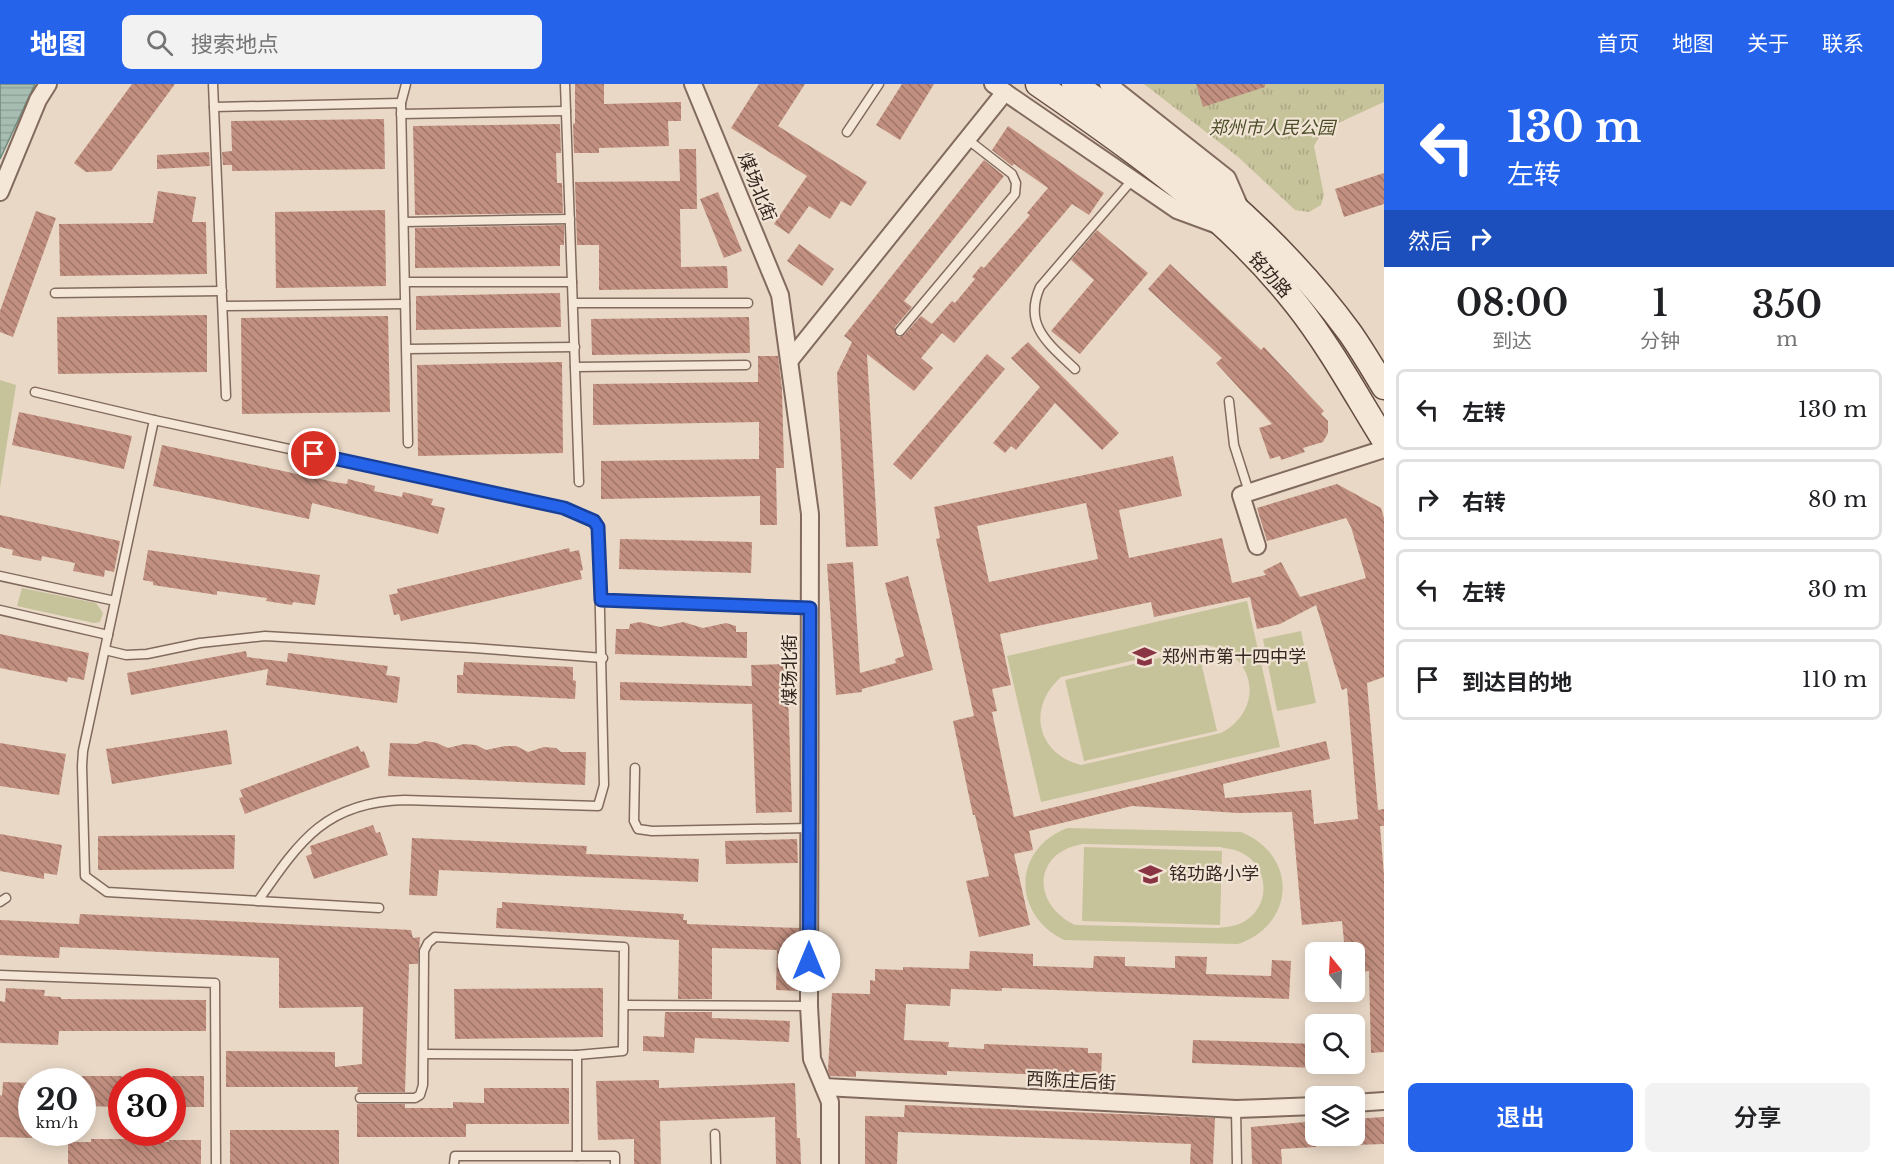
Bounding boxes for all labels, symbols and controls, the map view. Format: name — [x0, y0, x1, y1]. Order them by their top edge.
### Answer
search box — [122, 15, 542, 69]
icon: search — [143, 26, 176, 59]
text: 地图 — [30, 27, 86, 62]
text: 搜索地点 — [191, 31, 279, 58]
text: 首页 — [1597, 31, 1639, 57]
text: 地图 — [1672, 31, 1714, 57]
text: 关于 — [1747, 31, 1789, 57]
text: 联系 — [1822, 31, 1864, 57]
text: 130 m — [1507, 101, 1641, 153]
icon: left — [1408, 108, 1486, 186]
park label: 郑州市人民公园 — [1209, 117, 1338, 139]
street label: 煤场北街 — [733, 150, 781, 224]
text: 左转 — [1507, 158, 1561, 191]
icon: right — [1464, 222, 1497, 255]
text: 然后 — [1408, 228, 1452, 255]
street label: 铭功路 — [1244, 248, 1296, 302]
text: 08:00 — [1456, 281, 1569, 326]
text: 1 — [1652, 281, 1668, 326]
text: 350 — [1752, 283, 1822, 328]
text: m — [1776, 327, 1798, 351]
text: 到达 — [1492, 329, 1532, 353]
text: 分钟 — [1640, 329, 1680, 353]
icon: left — [1411, 393, 1444, 426]
text: 130 m — [1798, 396, 1867, 423]
text: 左转 — [1462, 399, 1506, 426]
pin — [288, 428, 339, 479]
icon: arrive — [297, 437, 330, 470]
icon: right — [1411, 483, 1444, 516]
text: 80 m — [1808, 486, 1867, 513]
text: 右转 — [1462, 489, 1506, 516]
icon: left — [1411, 573, 1444, 606]
text: 30 m — [1808, 576, 1867, 603]
text: 左转 — [1462, 579, 1506, 606]
street label: 煤场北街 — [779, 634, 801, 706]
school or university icon: 郑州市第十四中学 — [1131, 644, 1157, 670]
place label: 郑州市第十四中学 — [1162, 646, 1306, 668]
icon: arrive — [1411, 663, 1444, 696]
text: 110 m — [1802, 666, 1867, 693]
text: 到达目的地 — [1462, 669, 1572, 696]
school or university icon: 铭功路小学 — [1138, 861, 1164, 887]
place label: 铭功路小学 — [1169, 863, 1259, 885]
position arrow — [777, 929, 841, 993]
north arrow — [1305, 942, 1365, 1002]
map controls — [1305, 942, 1365, 1146]
button: search — [1305, 1014, 1365, 1074]
speed limit sign: 30 — [108, 1068, 186, 1146]
street label: 西陈庄后街 — [1025, 1068, 1117, 1094]
text: 20 — [36, 1081, 78, 1118]
button: 退出 — [1408, 1083, 1633, 1152]
button: 分享 — [1645, 1083, 1870, 1152]
button: layers — [1305, 1086, 1365, 1146]
text: km/h — [36, 1113, 78, 1132]

